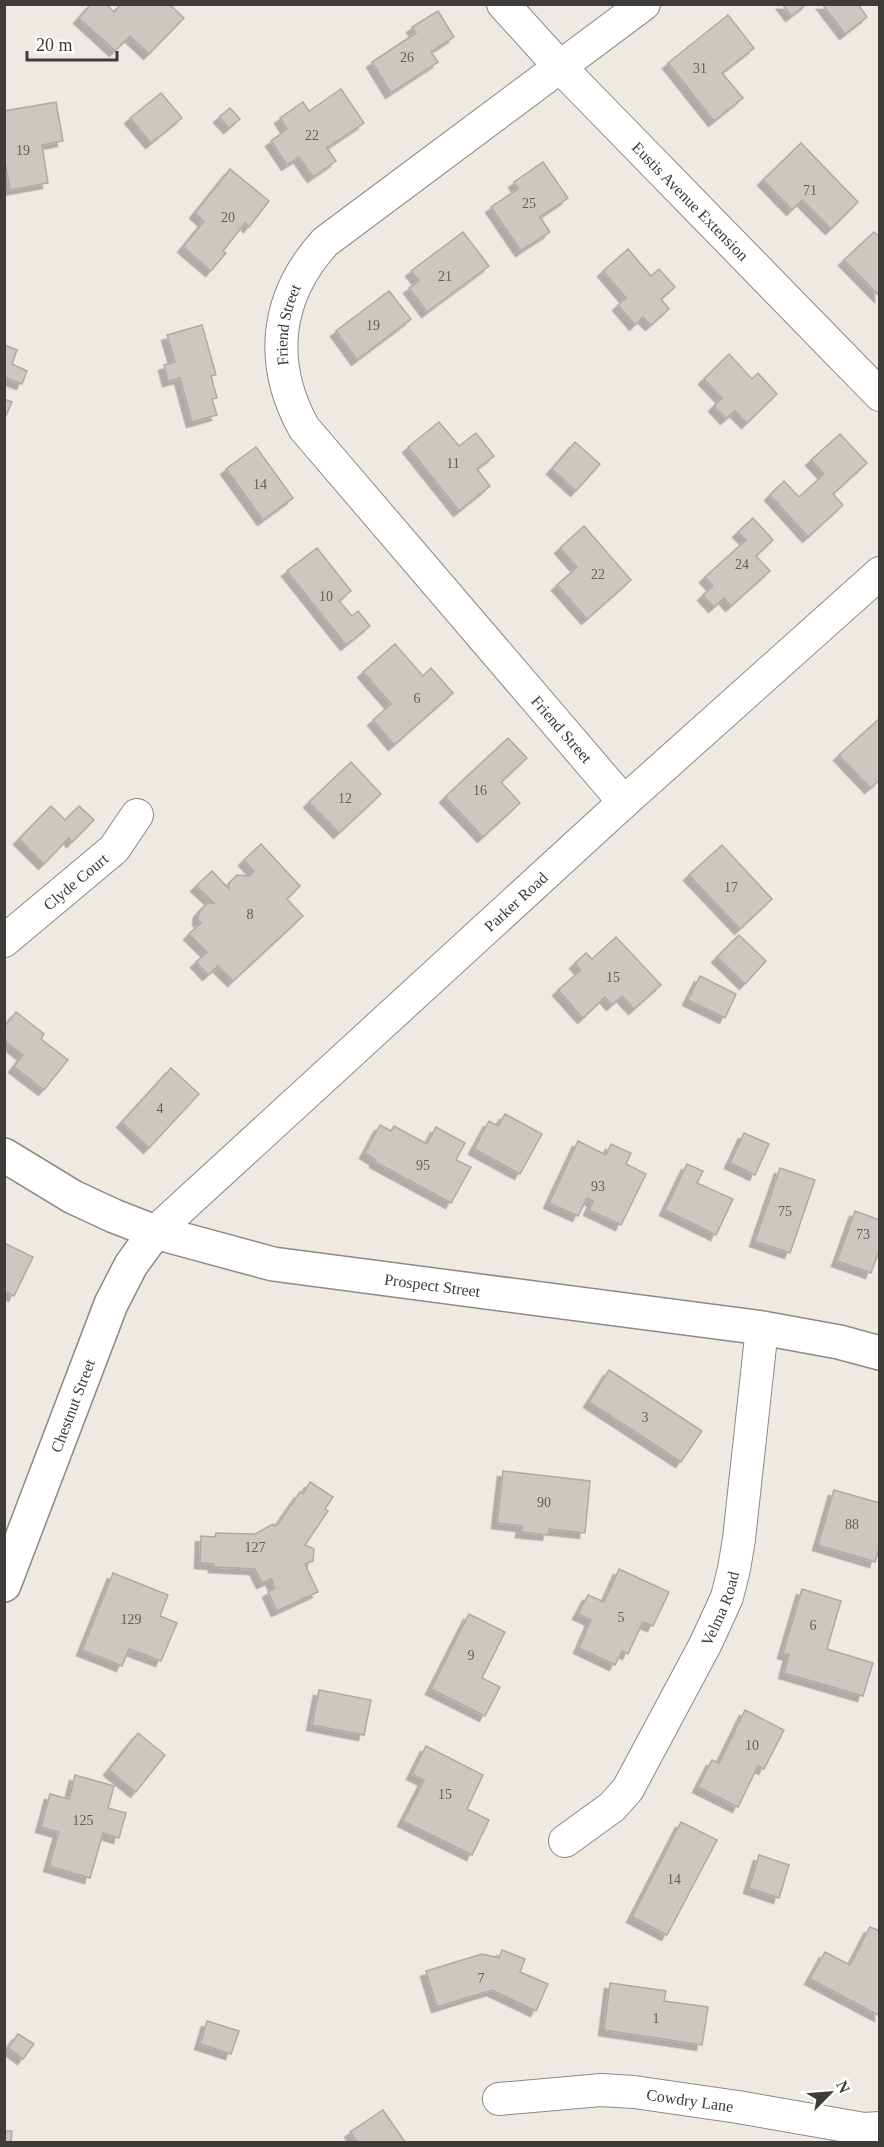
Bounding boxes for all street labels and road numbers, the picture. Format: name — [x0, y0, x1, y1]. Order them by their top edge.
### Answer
street label: Eustis Avenue Extension — [629, 138, 752, 264]
street label: Friend Street — [273, 281, 304, 367]
street label: Friend Street — [528, 692, 596, 767]
street label: Clyde Court — [40, 850, 112, 913]
street label: Parker Road — [481, 869, 551, 935]
street label: Prospect Street — [383, 1271, 482, 1300]
street label: Chestnut Street — [47, 1356, 98, 1455]
street label: Velma Road — [698, 1570, 742, 1649]
street label: Cowdry Lane — [645, 2086, 734, 2115]

